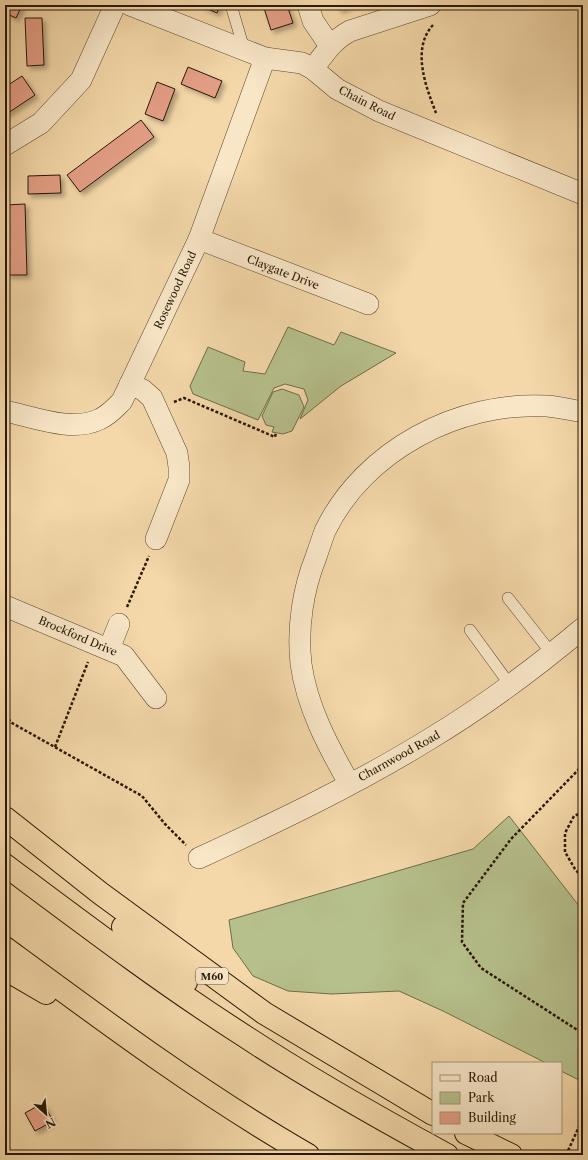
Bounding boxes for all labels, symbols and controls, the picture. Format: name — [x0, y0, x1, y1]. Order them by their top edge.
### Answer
street label: Chain Road — [336, 83, 398, 123]
street label: Rosewood Road — [151, 248, 199, 331]
street label: Claygate Drive — [245, 252, 321, 292]
street label: Brockford Drive — [36, 613, 120, 659]
street label: Charnwood Road — [356, 728, 443, 784]
road number: M60 — [196, 968, 228, 984]
legend — [432, 1062, 562, 1134]
text: Road — [468, 1070, 498, 1085]
text: Park — [468, 1090, 495, 1105]
north arrow — [26, 1094, 66, 1134]
text: Building — [468, 1110, 516, 1125]
text: N — [43, 1115, 58, 1132]

